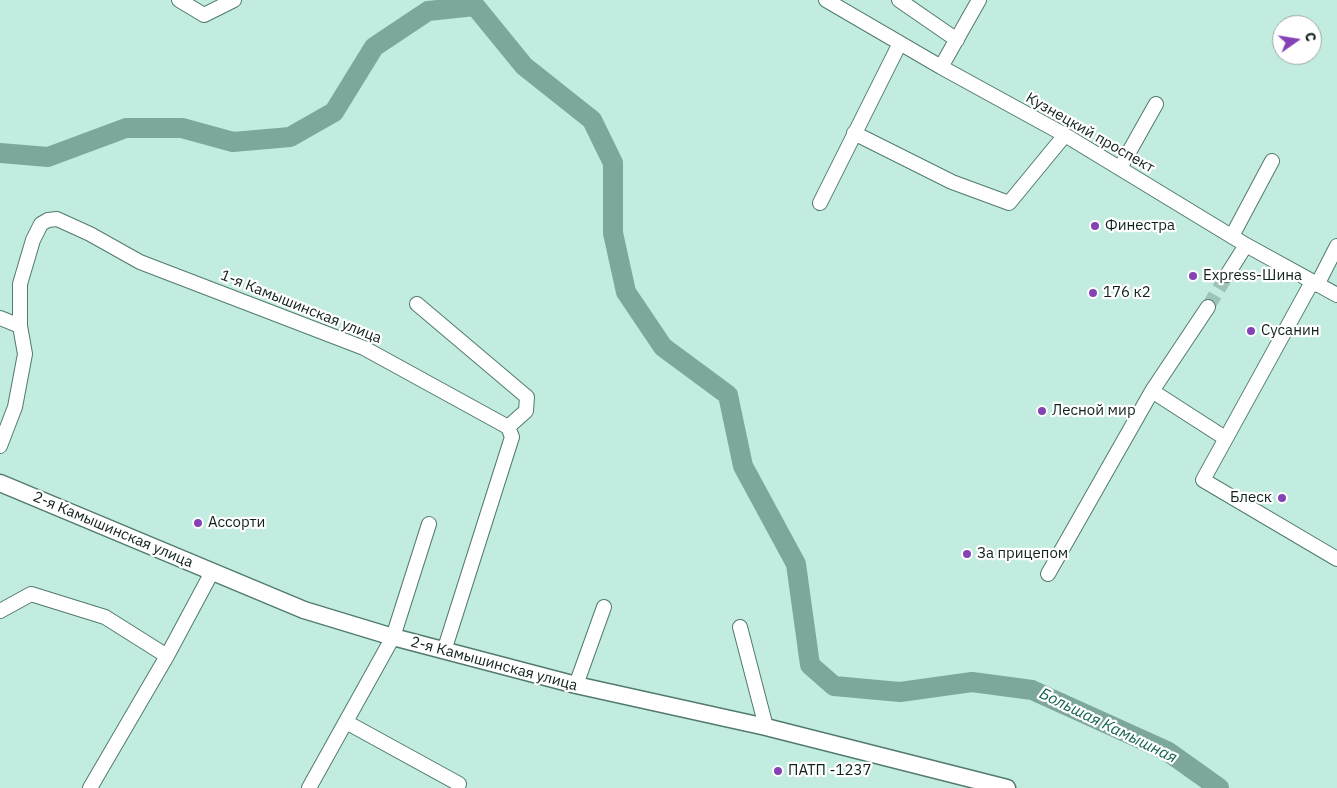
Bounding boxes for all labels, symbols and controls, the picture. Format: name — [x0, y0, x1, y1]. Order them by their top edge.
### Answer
north arrow — [1272, 15, 1322, 65]
text: С — [1301, 30, 1320, 43]
street label: Кузнецкий проспект — [1023, 89, 1157, 177]
place label: Финестра — [1105, 217, 1175, 235]
marker: Финестра — [1089, 220, 1101, 232]
street label: 1-я Камышинская улица — [218, 266, 384, 348]
place label: Express-Шина — [1203, 267, 1302, 285]
marker: Express-Шина — [1187, 270, 1199, 282]
place label: 176 к2 — [1103, 284, 1151, 302]
marker: 176 к2 — [1087, 287, 1099, 299]
place label: Сусанин — [1261, 322, 1320, 340]
marker: Сусанин — [1245, 325, 1257, 337]
place label: Лесной мир — [1052, 402, 1136, 420]
marker: Лесной мир — [1036, 405, 1048, 417]
street label: 2-я Камышинская улица — [30, 488, 196, 572]
place label: Блеск — [1230, 489, 1272, 507]
marker: Блеск — [1276, 492, 1288, 504]
place label: Ассорти — [208, 514, 265, 532]
marker: Ассорти — [192, 517, 204, 529]
place label: За прицепом — [977, 545, 1068, 563]
marker: За прицепом — [961, 548, 973, 560]
street label: 2-я Камышинская улица — [409, 633, 579, 695]
water label: Большая Камышная — [1036, 684, 1180, 768]
place label: ПАТП -1237 — [788, 762, 872, 780]
marker: ПАТП -1237 — [772, 765, 784, 777]

